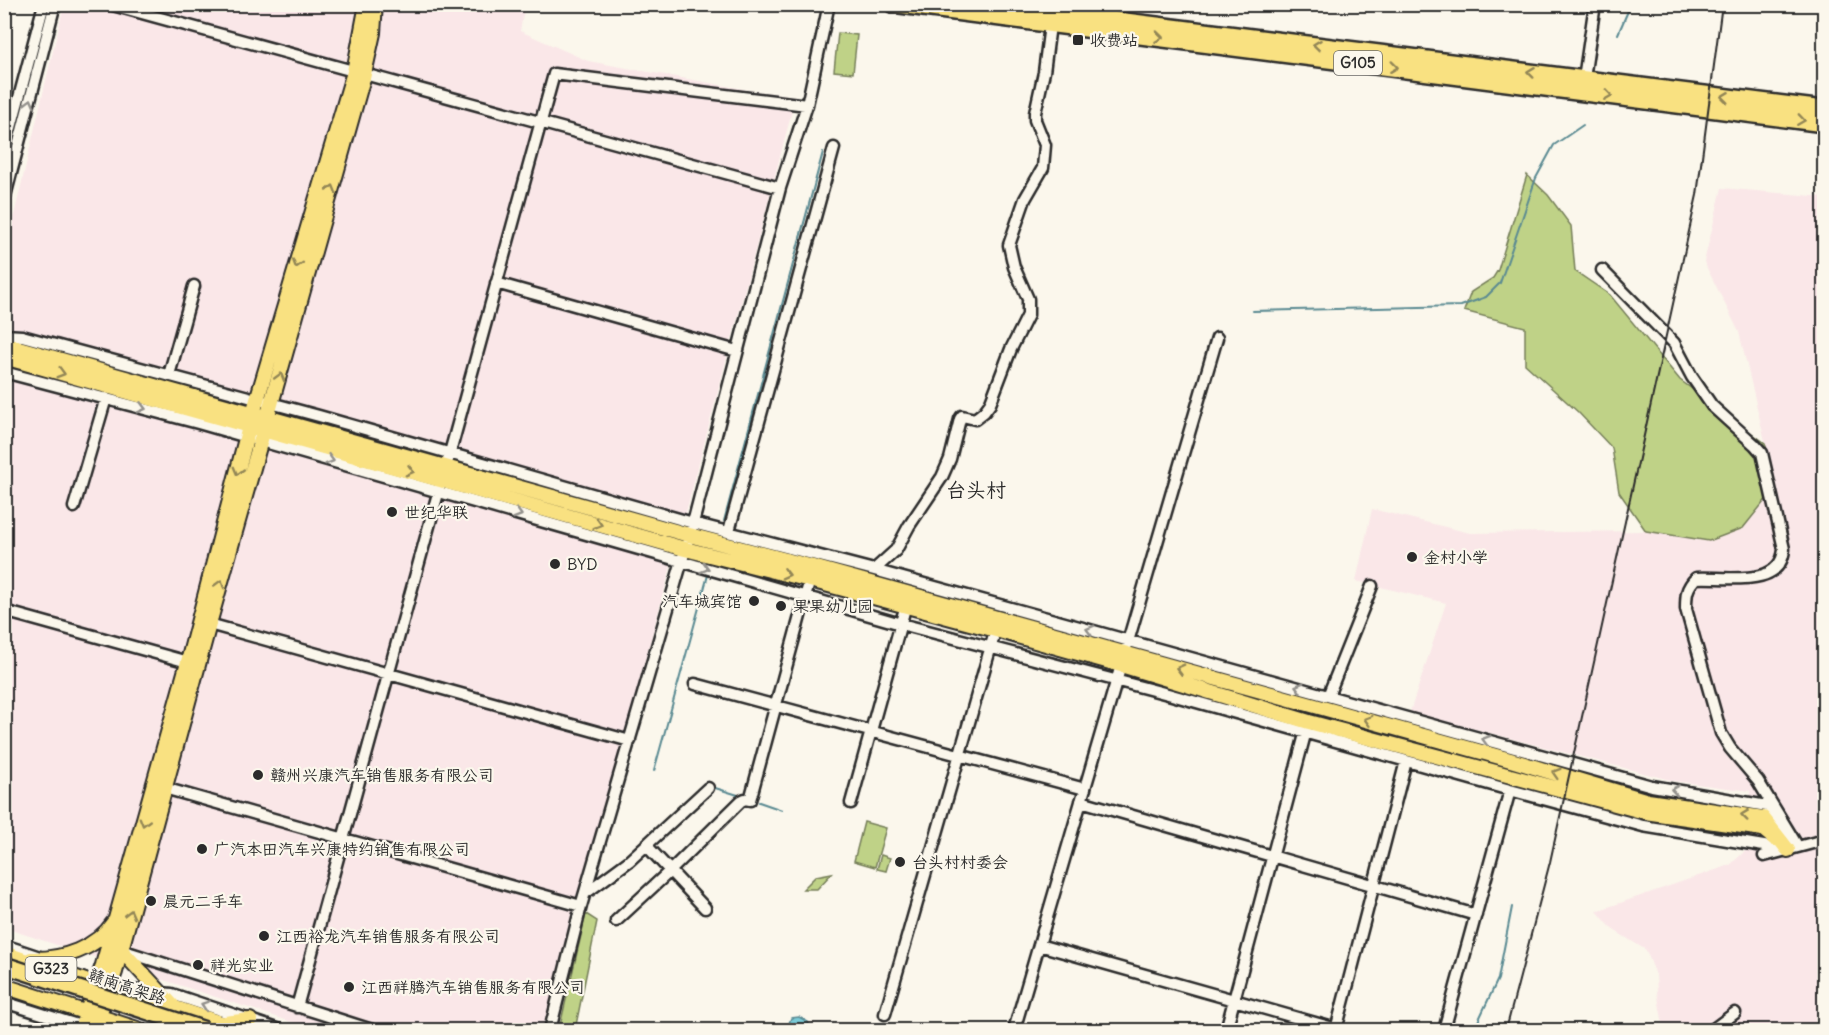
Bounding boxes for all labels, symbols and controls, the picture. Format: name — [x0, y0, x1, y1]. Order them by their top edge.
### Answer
place label: 收费站 — [1090, 30, 1138, 50]
one-way arrow — [1154, 31, 1163, 43]
marker: 收费站 — [1071, 33, 1085, 47]
one-way arrow — [1313, 39, 1322, 52]
road number: G105 — [1334, 51, 1382, 75]
one-way arrow — [1389, 61, 1398, 73]
one-way arrow — [1527, 66, 1536, 78]
one-way arrow — [1603, 88, 1613, 100]
one-way arrow — [1720, 91, 1729, 103]
one-way arrow — [23, 98, 35, 109]
one-way arrow — [1797, 114, 1806, 126]
one-way arrow — [325, 184, 337, 195]
one-way arrow — [292, 258, 304, 269]
one-way arrow — [55, 366, 66, 378]
one-way arrow — [273, 372, 285, 383]
one-way arrow — [136, 401, 147, 413]
one-way arrow — [324, 453, 335, 465]
one-way arrow — [404, 464, 415, 476]
one-way arrow — [232, 466, 245, 476]
district label: 台头村 — [946, 477, 1006, 502]
place label: 世纪华联 — [404, 502, 468, 522]
marker: 世纪华联 — [385, 505, 399, 519]
one-way arrow — [512, 507, 523, 519]
one-way arrow — [593, 517, 603, 530]
place label: 金村小学 — [1424, 547, 1488, 567]
marker: 金村小学 — [1405, 550, 1419, 564]
place label: BYD — [567, 554, 597, 574]
marker: BYD — [548, 557, 562, 571]
one-way arrow — [699, 561, 710, 573]
one-way arrow — [781, 566, 791, 579]
one-way arrow — [213, 579, 226, 589]
place label: 汽车城宾馆 — [662, 591, 742, 611]
marker: 汽车城宾馆 — [747, 594, 761, 608]
place label: 果果幼儿园 — [793, 596, 873, 616]
marker: 果果幼儿园 — [774, 599, 788, 613]
one-way arrow — [1085, 625, 1096, 637]
one-way arrow — [1175, 664, 1186, 676]
one-way arrow — [1294, 682, 1305, 694]
one-way arrow — [1363, 715, 1374, 727]
one-way arrow — [1482, 735, 1492, 747]
place label: 赣州兴康汽车销售服务有限公司 — [270, 765, 494, 785]
marker: 赣州兴康汽车销售服务有限公司 — [251, 768, 265, 782]
one-way arrow — [1551, 768, 1562, 780]
one-way arrow — [1670, 784, 1679, 796]
one-way arrow — [1741, 810, 1750, 822]
one-way arrow — [138, 817, 151, 827]
place label: 广汽本田汽车兴康特约销售有限公司 — [214, 839, 470, 859]
marker: 广汽本田汽车兴康特约销售有限公司 — [195, 842, 209, 856]
place label: 台头村村委会 — [912, 852, 1008, 872]
marker: 台头村村委会 — [893, 855, 907, 869]
place label: 晨元二手车 — [163, 891, 243, 911]
marker: 晨元二手车 — [144, 894, 158, 908]
one-way arrow — [123, 909, 136, 919]
place label: 江西裕龙汽车销售服务有限公司 — [276, 926, 500, 946]
marker: 江西裕龙汽车销售服务有限公司 — [257, 929, 271, 943]
place label: 祥光实业 — [210, 955, 274, 975]
road number: G323 — [26, 957, 76, 981]
marker: 祥光实业 — [191, 958, 205, 972]
street label: 赣南高架路 — [86, 964, 168, 1008]
place label: 江西祥腾汽车销售服务有限公司 — [361, 977, 585, 997]
marker: 江西祥腾汽车销售服务有限公司 — [342, 980, 356, 994]
one-way arrow — [200, 1000, 211, 1013]

